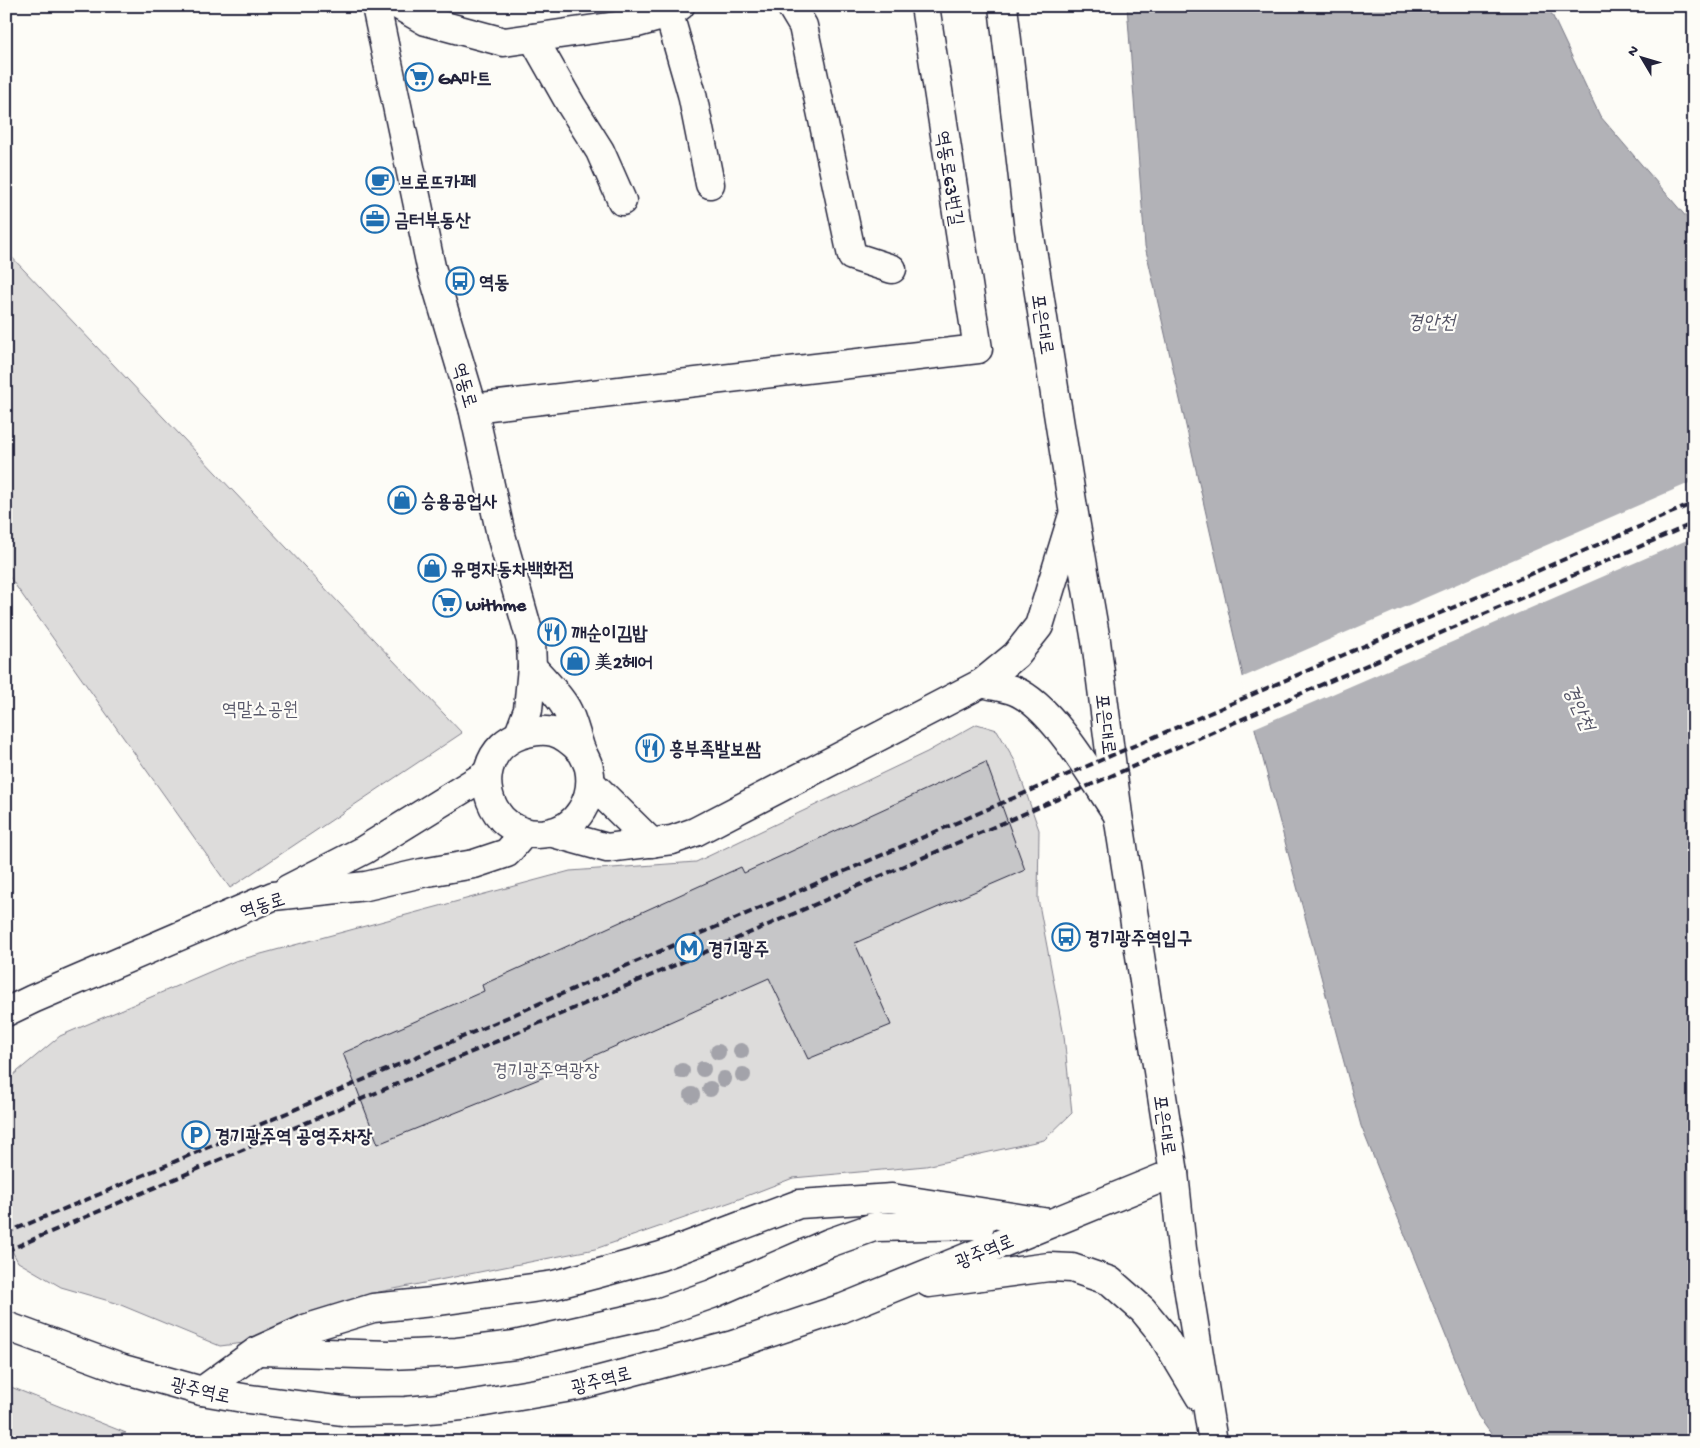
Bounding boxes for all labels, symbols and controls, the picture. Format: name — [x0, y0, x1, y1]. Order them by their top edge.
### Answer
north arrow — [1618, 32, 1668, 82]
text: N — [1624, 43, 1643, 60]
supermarket icon: GA마트 — [404, 62, 434, 92]
place label: GA마트 — [438, 69, 492, 92]
street label: 역동로63번길 — [929, 129, 966, 228]
cafe icon: 브로뜨카페 — [365, 166, 395, 196]
place label: 브로뜨카페 — [399, 173, 476, 196]
office icon: 금터부동산 — [360, 204, 390, 234]
place label: 금터부동산 — [394, 211, 471, 234]
bus stop icon: 역동 — [445, 266, 475, 296]
place label: 역동 — [479, 273, 510, 296]
street label: 포은대로 — [1024, 293, 1057, 357]
water label: 경안천 — [1407, 313, 1457, 336]
street label: 역동로 — [445, 361, 480, 411]
shop icon: 승용공업사 — [387, 485, 417, 515]
place label: 승용공업사 — [421, 492, 497, 515]
shop icon: 유명자동차백화점 — [417, 553, 447, 583]
place label: 유명자동차백화점 — [451, 560, 574, 583]
supermarket icon: withme — [432, 588, 462, 618]
place label: withme — [465, 595, 527, 618]
restaurant icon: 깨순이김밥 — [537, 617, 567, 647]
place label: 깨순이김밥 — [571, 624, 648, 647]
shop icon: 美2헤어 — [560, 646, 590, 676]
place label: 美2헤어 — [594, 652, 653, 676]
water label: 경안천 — [1556, 682, 1598, 737]
street label: 포은대로 — [1088, 693, 1119, 756]
park label: 역말소공원 — [222, 700, 298, 723]
restaurant icon: 흥부족발보쌈 — [635, 733, 665, 763]
place label: 흥부족발보쌈 — [669, 739, 761, 763]
street label: 역동로 — [238, 889, 288, 925]
bus stop icon: 경기광주역입구 — [1051, 922, 1081, 952]
place label: 경기광주역입구 — [1085, 929, 1192, 952]
metro station icon: 경기광주 — [674, 933, 704, 963]
place label: 경기광주 — [708, 940, 769, 963]
park label: 경기광주역광장 — [492, 1061, 600, 1084]
street label: 포은대로 — [1146, 1094, 1179, 1158]
parking icon: 경기광주역 공영주차장 — [181, 1120, 211, 1150]
place label: 경기광주역 공영주차장 — [215, 1127, 373, 1150]
street label: 광주역로 — [953, 1231, 1018, 1275]
street label: 광주역로 — [569, 1364, 634, 1401]
street label: 광주역로 — [168, 1374, 233, 1410]

